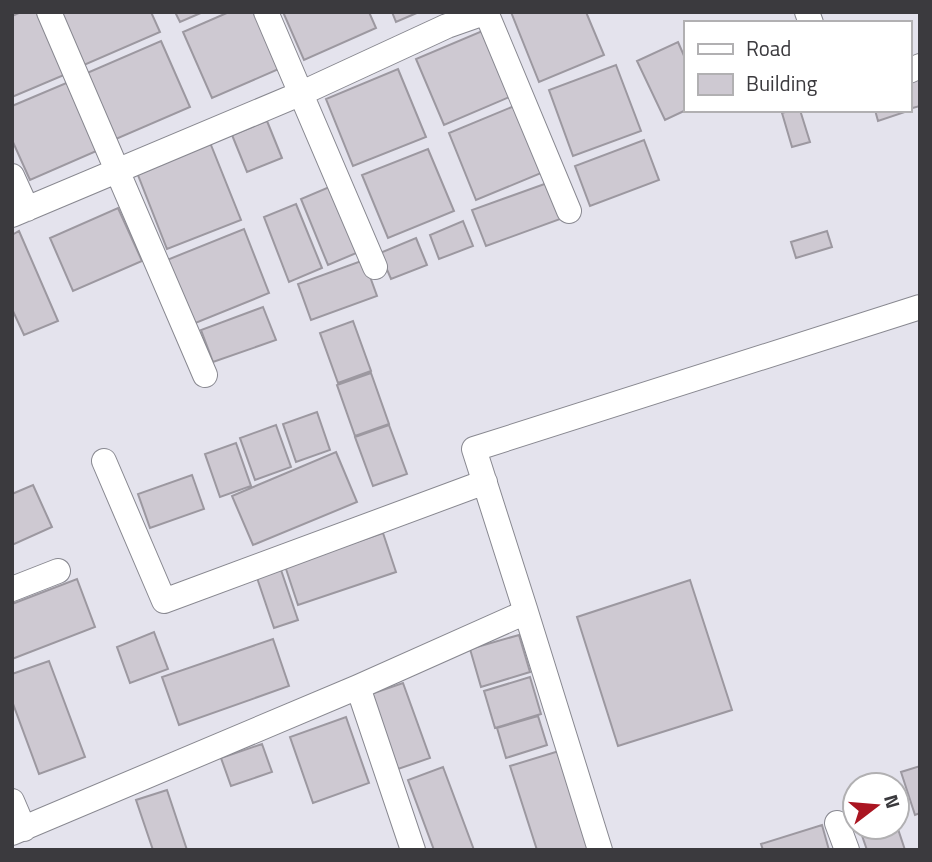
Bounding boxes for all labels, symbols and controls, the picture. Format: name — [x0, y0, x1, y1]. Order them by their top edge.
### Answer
legend — [684, 21, 911, 112]
text: Road — [746, 32, 791, 64]
text: Building — [746, 67, 818, 99]
north arrow — [841, 771, 911, 841]
text: N — [877, 791, 909, 812]

